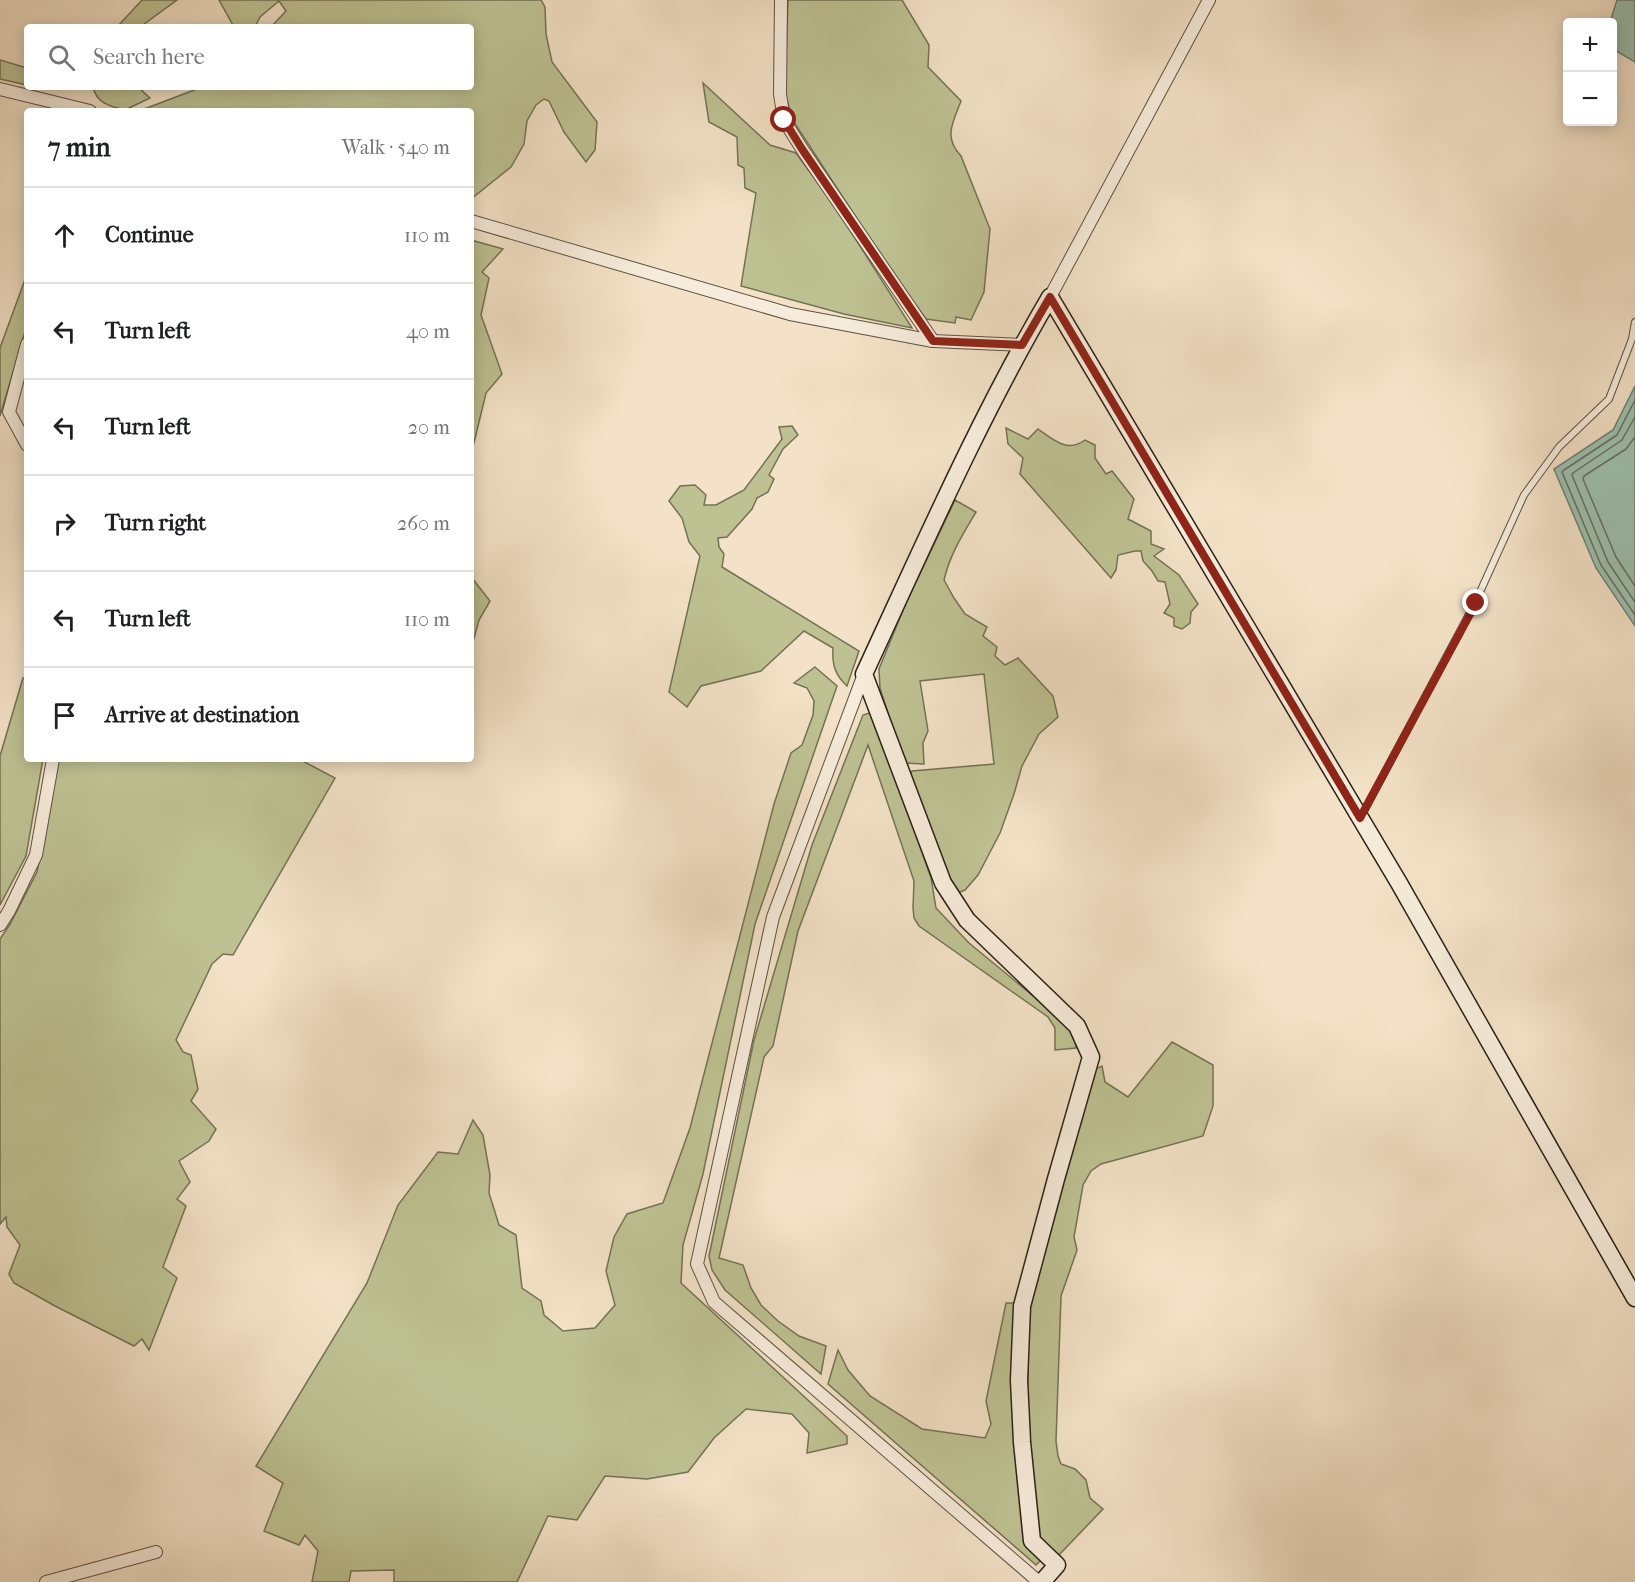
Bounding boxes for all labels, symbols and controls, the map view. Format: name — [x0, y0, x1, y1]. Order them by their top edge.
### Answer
map controls — [1563, 18, 1617, 126]
button: + — [1563, 18, 1617, 72]
search box — [24, 24, 474, 90]
icon: search — [45, 41, 78, 74]
text: Search here — [93, 44, 205, 70]
button: − — [1563, 72, 1617, 126]
route start — [770, 106, 796, 132]
text: 7 min — [48, 132, 111, 163]
text: Walk · 540 m — [342, 136, 450, 159]
icon: ahead — [48, 219, 81, 252]
text: Continue — [105, 222, 194, 248]
text: 110 m — [404, 224, 450, 247]
icon: left — [48, 315, 81, 348]
text: Turn left — [105, 318, 191, 344]
text: 40 m — [406, 320, 450, 343]
icon: left — [48, 411, 81, 444]
text: Turn left — [105, 414, 191, 440]
text: 20 m — [408, 416, 450, 439]
icon: right — [48, 507, 81, 540]
text: Turn right — [105, 510, 206, 536]
text: 260 m — [397, 512, 450, 535]
route end — [1462, 589, 1488, 615]
icon: left — [48, 603, 81, 636]
text: Turn left — [105, 606, 191, 632]
text: 110 m — [404, 608, 450, 631]
icon: arrive — [48, 699, 81, 732]
text: Arrive at destination — [105, 702, 299, 728]

